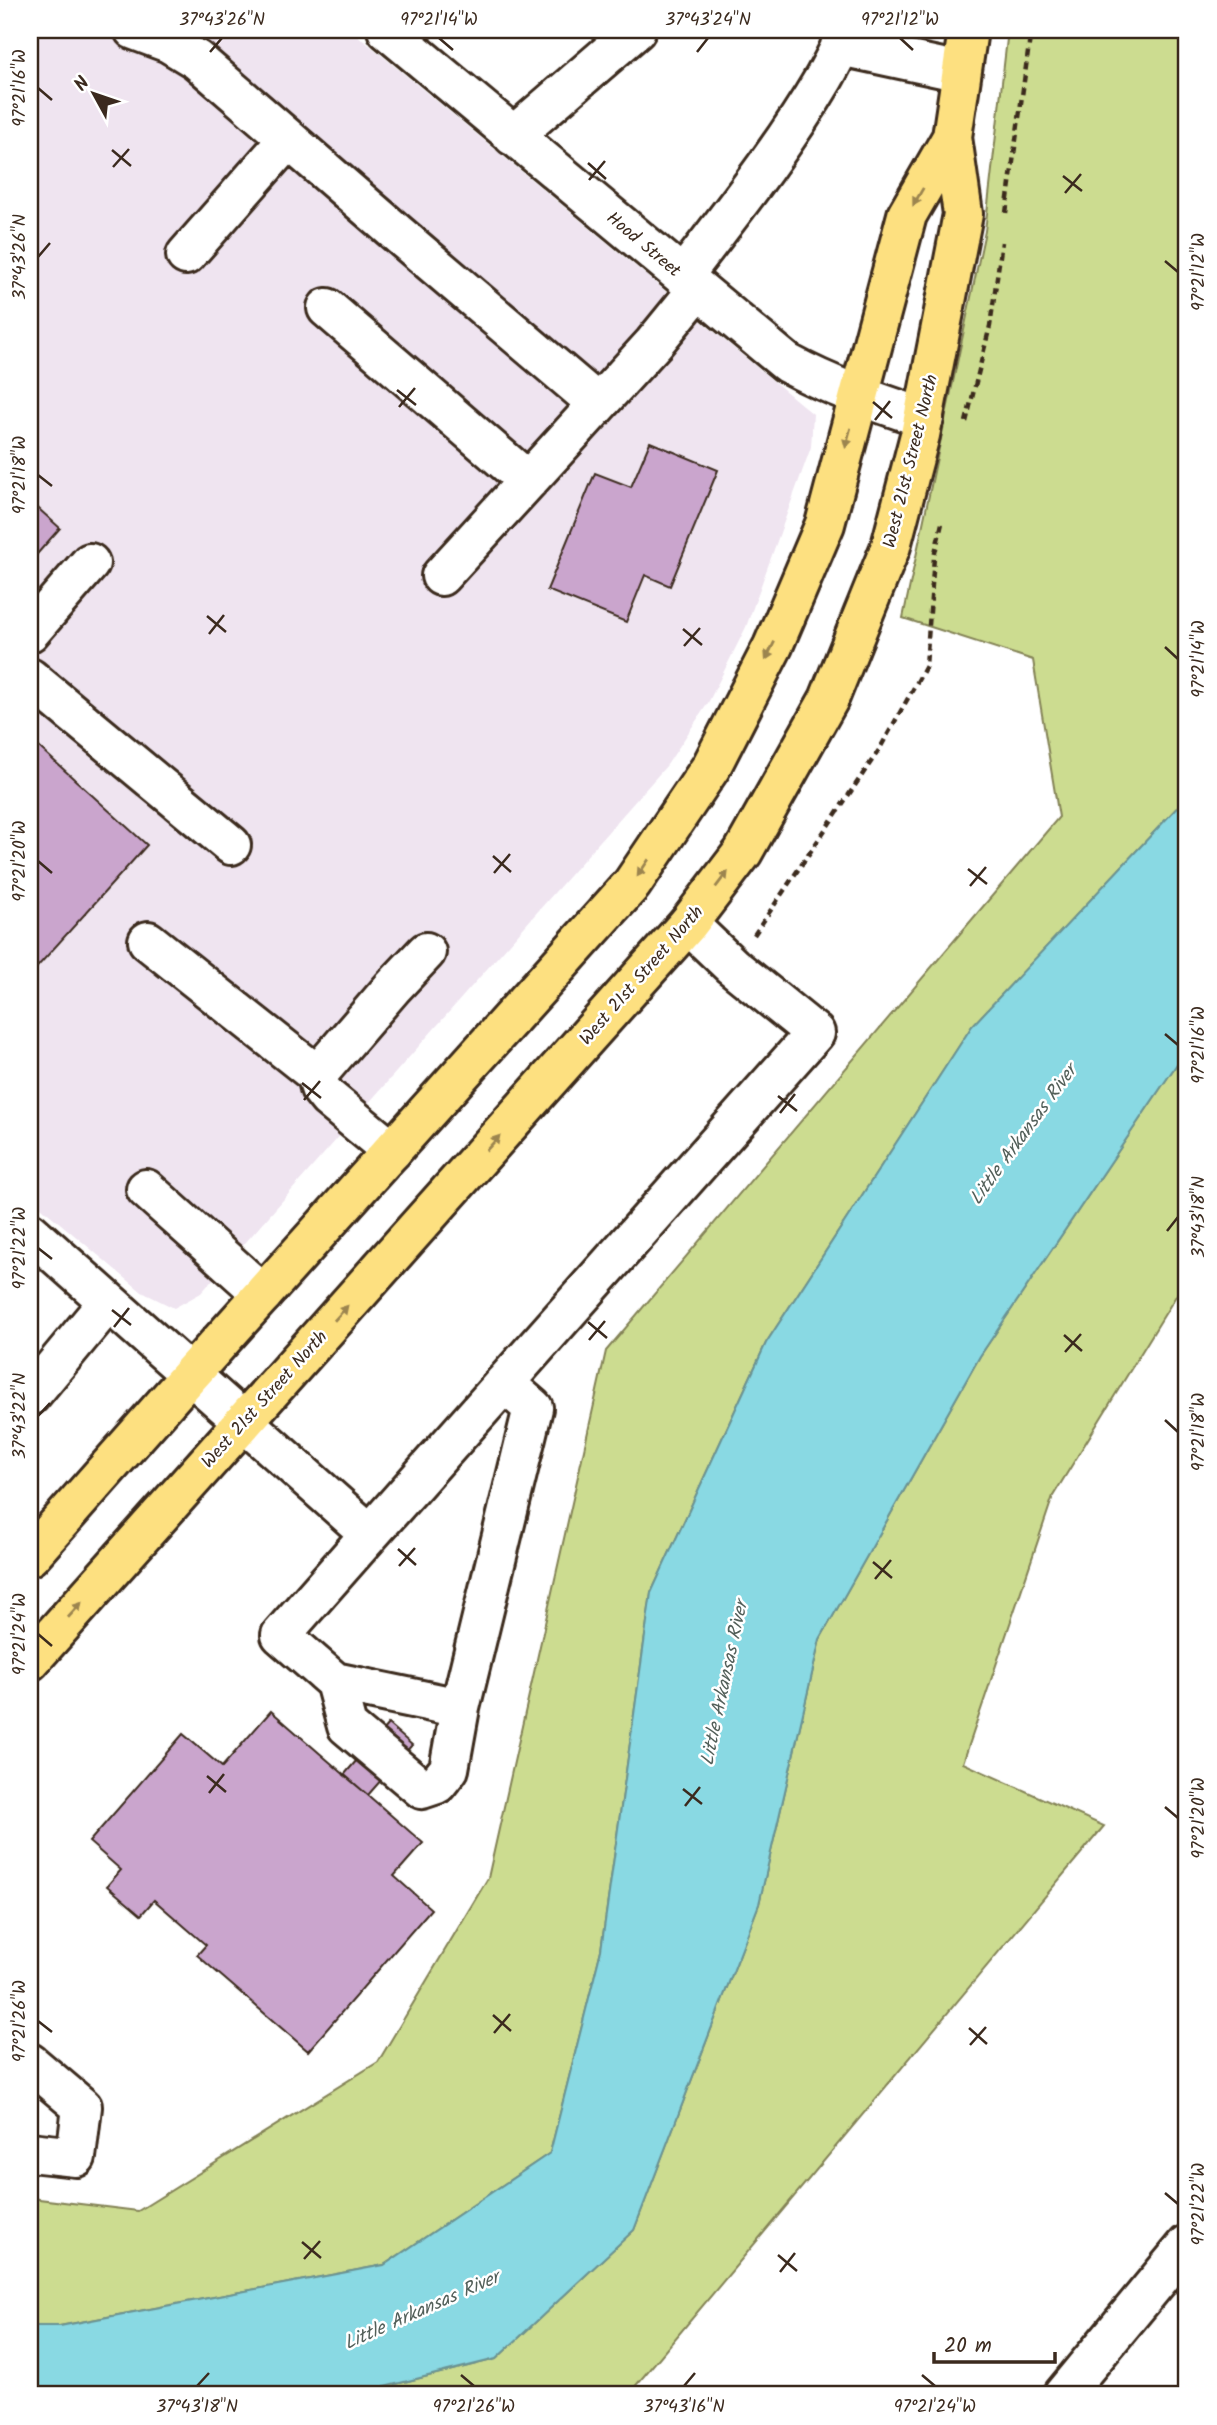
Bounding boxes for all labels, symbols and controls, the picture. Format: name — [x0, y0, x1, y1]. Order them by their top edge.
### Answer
text: 37°43'26"N — [179, 6, 265, 35]
text: 97°21'14"W — [400, 6, 478, 35]
text: 37°43'24"N — [665, 6, 751, 35]
text: 97°21'12"W — [861, 6, 939, 35]
text: 97°21'16"W — [6, 49, 35, 127]
north arrow — [60, 60, 130, 130]
text: N — [67, 70, 98, 99]
one-way arrow — [912, 187, 924, 206]
street label: Hood Street — [599, 205, 688, 286]
text: 37°43'26"N — [6, 214, 35, 300]
text: 97°21'12"W — [1185, 233, 1214, 311]
street label: West 21st Street North — [876, 372, 947, 551]
one-way arrow — [843, 428, 853, 449]
text: 97°21'18"W — [6, 436, 35, 514]
text: 97°21'14"W — [1185, 620, 1214, 698]
one-way arrow — [764, 641, 776, 661]
text: 97°21'20"W — [6, 820, 35, 902]
one-way arrow — [636, 859, 650, 877]
one-way arrow — [715, 870, 729, 888]
street label: West 21st Street North — [573, 899, 711, 1053]
text: 97°21'16"W — [1185, 1006, 1214, 1084]
water label: Little Arkansas River — [962, 1056, 1087, 1212]
one-way arrow — [485, 1134, 501, 1152]
text: 37°43'18"N — [1185, 1176, 1214, 1258]
text: 97°21'22"W — [6, 1207, 35, 1289]
one-way arrow — [333, 1305, 349, 1322]
street label: West 21st Street North — [195, 1324, 335, 1476]
text: 37°43'22"N — [6, 1373, 35, 1459]
text: 97°21'18"W — [1185, 1393, 1214, 1471]
text: 97°21'24"W — [6, 1593, 35, 1675]
water label: Little Arkansas River — [693, 1595, 758, 1768]
one-way arrow — [67, 1601, 83, 1619]
text: 97°21'20"W — [1185, 1777, 1214, 1859]
text: 97°21'26"W — [6, 1980, 35, 2062]
text: 97°21'22"W — [1185, 2163, 1214, 2245]
water label: Little Arkansas River — [339, 2262, 508, 2359]
scale bar — [934, 2320, 1054, 2364]
text: 20 m — [944, 2330, 992, 2363]
text: 37°43'18"N — [156, 2393, 238, 2422]
text: 97°21'26"W — [433, 2393, 515, 2422]
text: 37°43'16"N — [643, 2393, 725, 2422]
text: 97°21'24"W — [894, 2393, 976, 2422]

